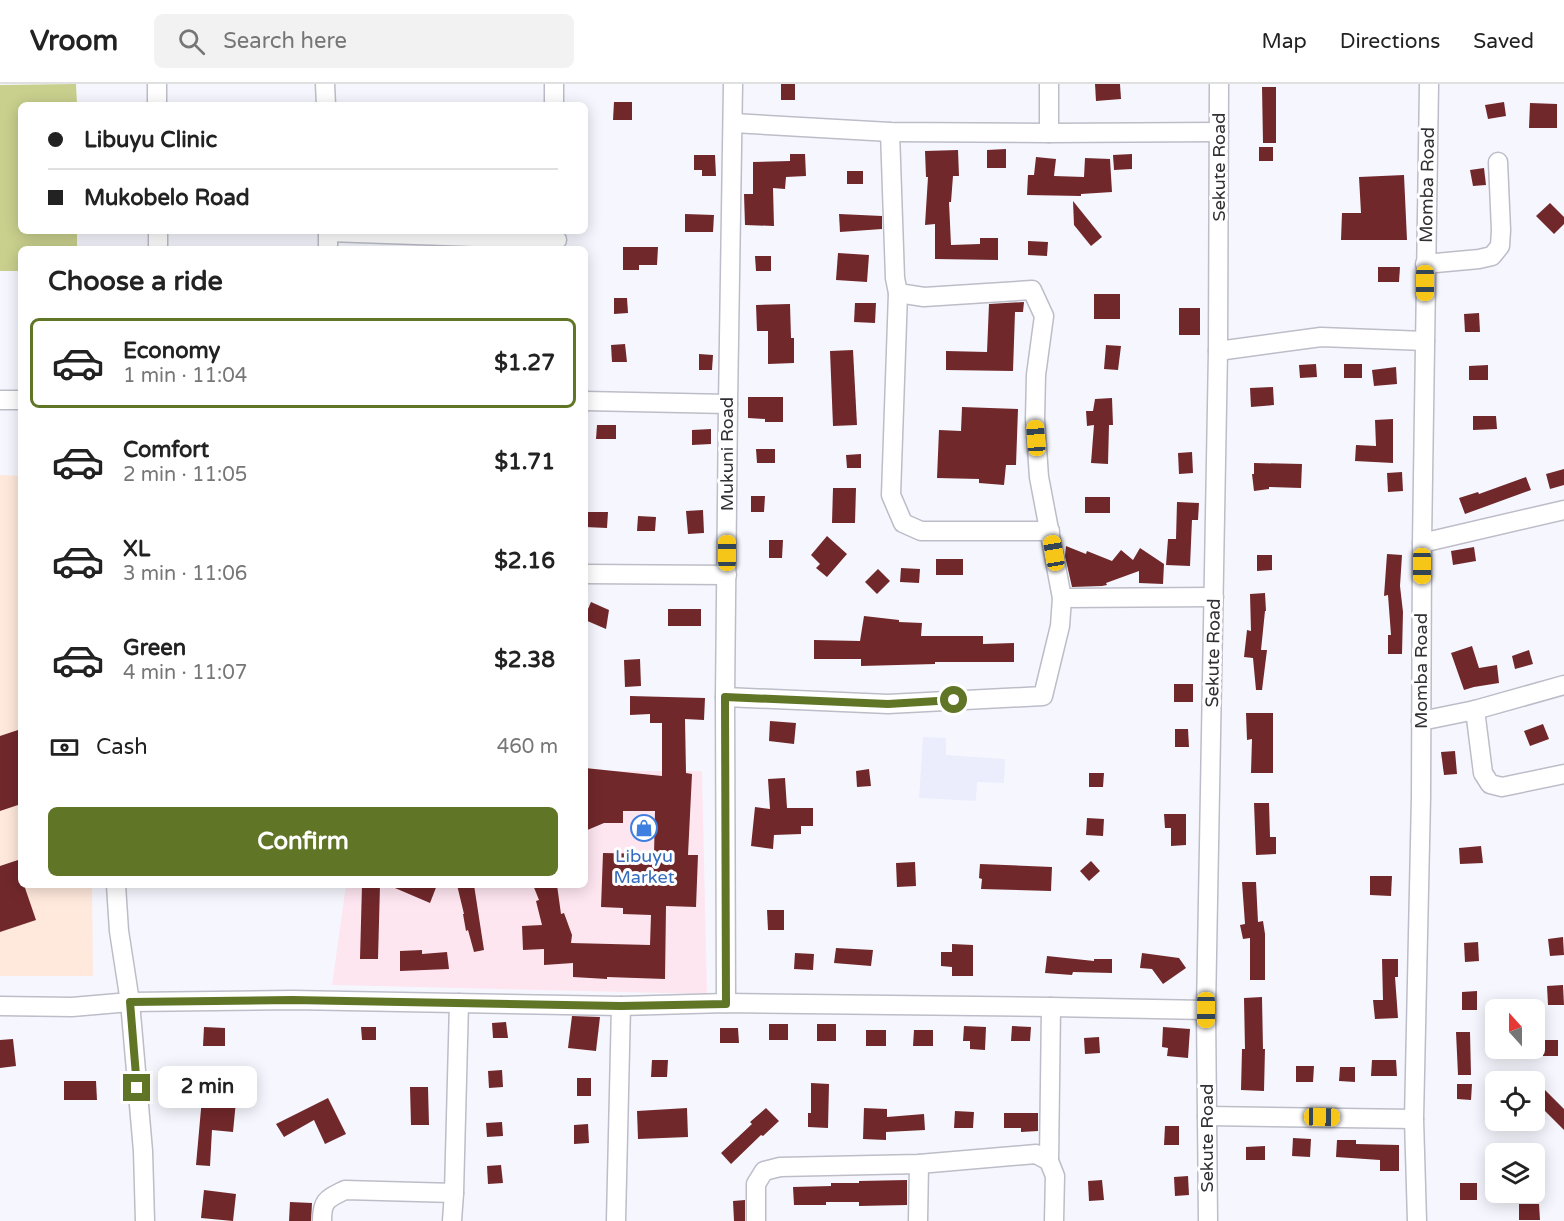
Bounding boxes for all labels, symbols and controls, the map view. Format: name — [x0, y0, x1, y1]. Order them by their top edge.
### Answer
search box — [154, 14, 574, 68]
text: Vroom — [30, 24, 118, 58]
icon: search — [175, 25, 208, 58]
text: Search here — [223, 28, 347, 54]
text: Map — [1261, 29, 1307, 54]
text: Directions — [1340, 29, 1440, 54]
text: Saved — [1473, 29, 1534, 54]
street label: Sekute Road — [1208, 113, 1230, 221]
text: Libuyu Clinic — [84, 127, 217, 153]
street label: Momba Road — [1415, 127, 1439, 243]
text: Mukobelo Road — [84, 185, 250, 211]
text: Choose a ride — [48, 265, 223, 298]
car — [1416, 265, 1434, 301]
icon: car — [51, 336, 105, 390]
text: Economy — [123, 338, 220, 364]
text: $1.27 — [494, 350, 555, 376]
text: 1 min · 11:04 — [123, 364, 247, 388]
street label: Mukuni Road — [716, 397, 738, 511]
car — [1026, 419, 1046, 457]
icon: car — [51, 435, 105, 489]
text: Comfort — [123, 437, 209, 463]
text: $1.71 — [494, 449, 555, 475]
text: 2 min · 11:05 — [123, 463, 247, 487]
icon: car — [51, 534, 105, 588]
car — [1042, 534, 1066, 572]
car — [718, 535, 736, 571]
text: XL — [123, 536, 150, 562]
text: $2.16 — [494, 548, 555, 574]
car — [1413, 548, 1431, 584]
text: 3 min · 11:06 — [123, 562, 247, 586]
street label: Sekute Road — [1201, 598, 1225, 708]
street label: Momba Road — [1410, 613, 1432, 729]
icon: car — [51, 633, 105, 687]
text: Green — [123, 635, 186, 661]
text: $2.38 — [494, 647, 555, 673]
text: 4 min · 11:07 — [123, 661, 247, 685]
route start — [940, 686, 967, 713]
icon: cash — [48, 731, 81, 764]
text: Cash — [96, 734, 148, 760]
text: 460 m — [497, 735, 558, 759]
button: Confirm — [48, 807, 558, 876]
shop icon: Libuyu Market — [629, 813, 659, 843]
place label: Libuyu Market — [613, 845, 675, 888]
car — [1197, 992, 1215, 1028]
north arrow — [1485, 999, 1545, 1059]
map controls — [1485, 999, 1545, 1203]
callout: 2 min — [158, 1067, 257, 1109]
button: locate — [1485, 1071, 1545, 1131]
route end — [123, 1074, 150, 1101]
text: 2 min — [181, 1075, 234, 1099]
street label: Sekute Road — [1196, 1084, 1218, 1192]
car — [1304, 1108, 1340, 1126]
button: layers — [1485, 1143, 1545, 1203]

